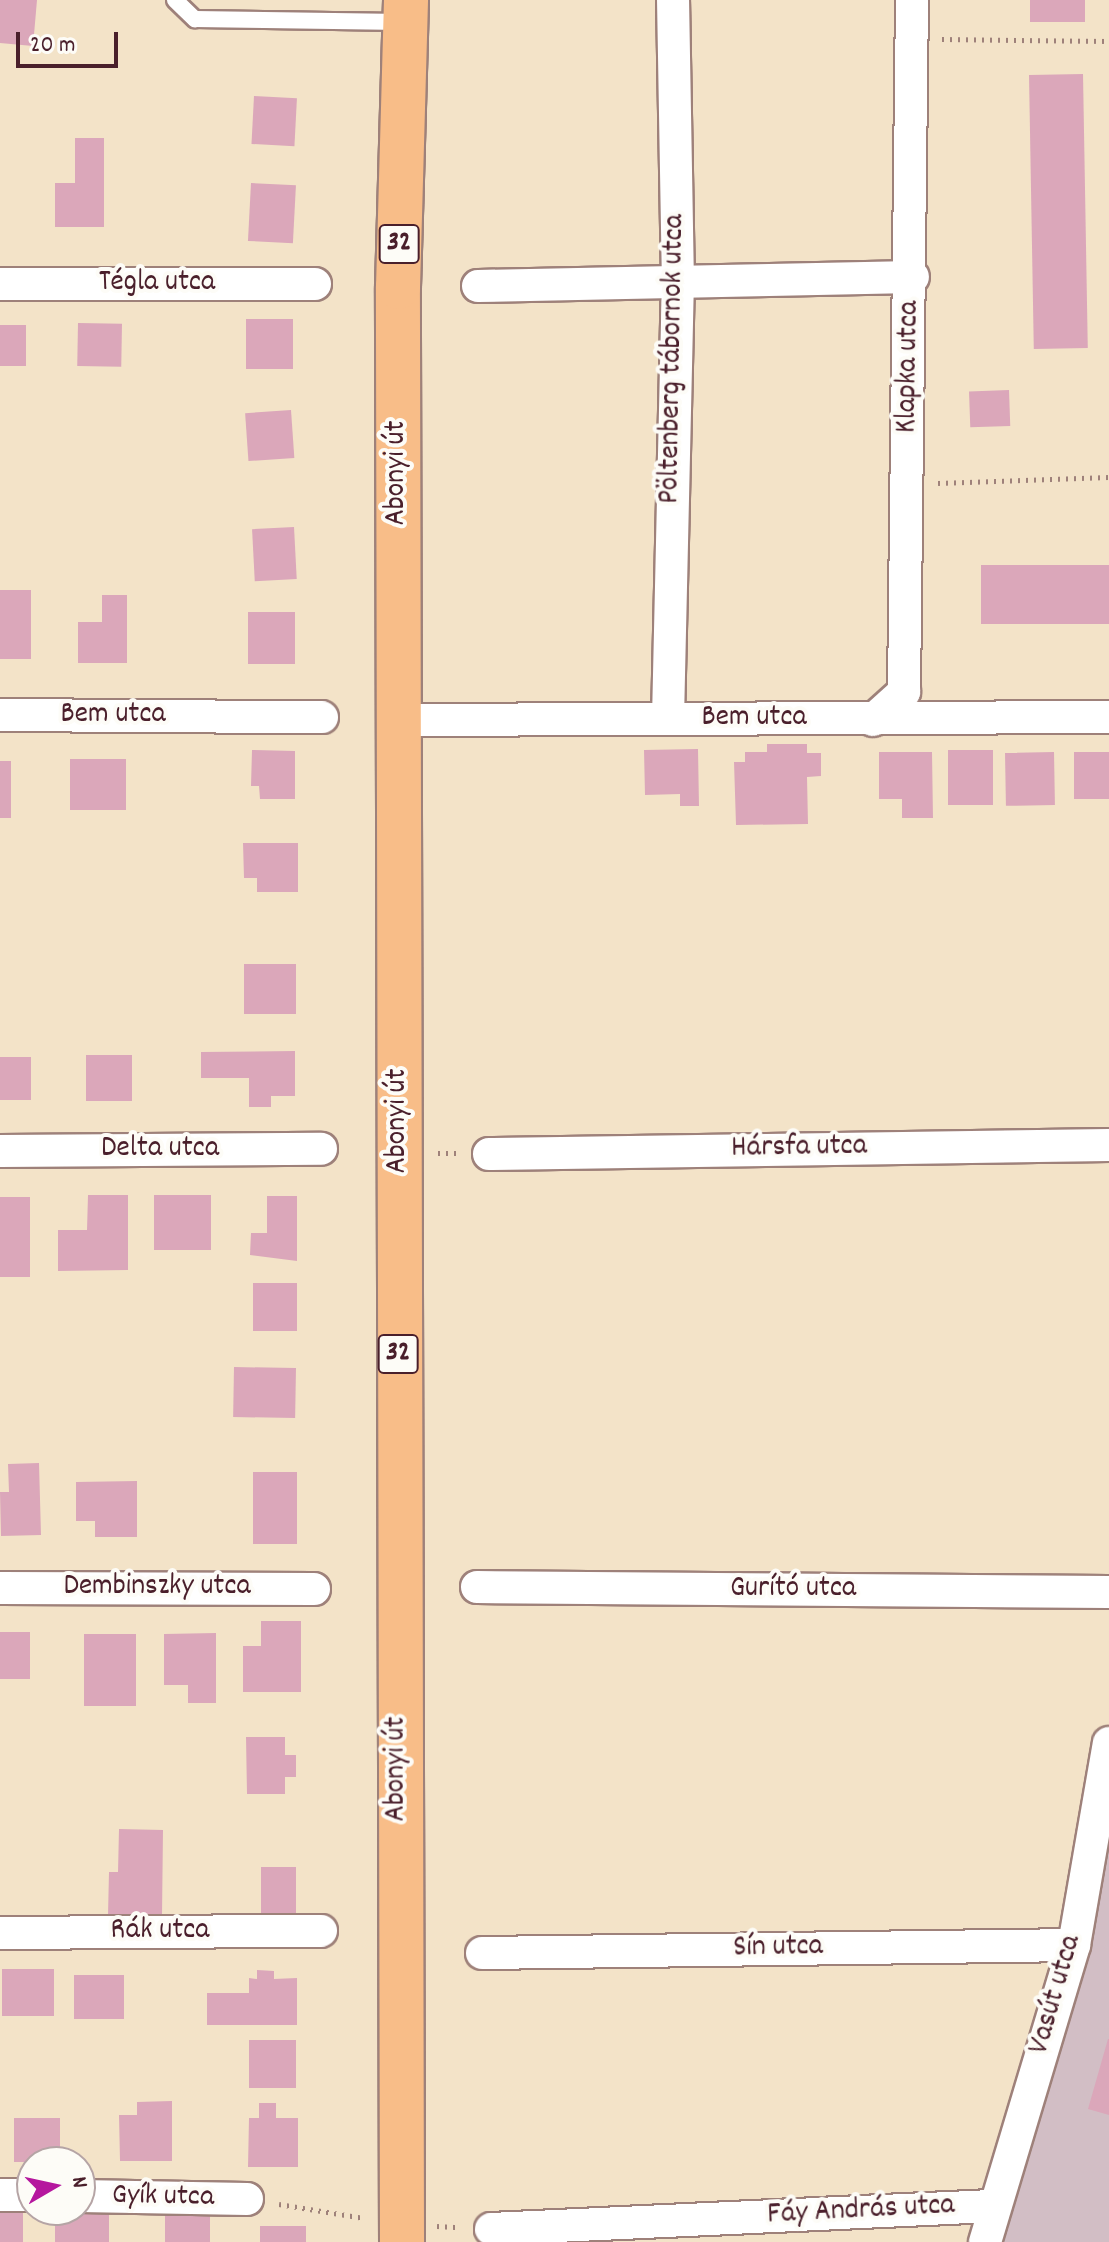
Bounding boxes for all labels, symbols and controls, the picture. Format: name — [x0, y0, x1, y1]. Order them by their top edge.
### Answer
scale bar — [20, 16, 122, 66]
text: 20 m — [30, 29, 76, 63]
street label: Pöltenberg tábornok utca — [653, 214, 695, 504]
road number: 32 — [377, 220, 421, 268]
street label: Tégla utca — [99, 266, 215, 302]
street label: Klapka utca — [891, 301, 929, 433]
street label: Abonyi út — [380, 420, 416, 526]
street label: Bem utca — [60, 698, 166, 734]
street label: Bem utca — [701, 701, 807, 737]
street label: Abonyi út — [381, 1068, 417, 1174]
street label: Hársfa utca — [731, 1130, 867, 1168]
street label: Delta utca — [101, 1132, 219, 1168]
road number: 32 — [376, 1330, 420, 1378]
street label: Dembinszky utca — [63, 1570, 251, 1606]
street label: Gurító utca — [730, 1572, 856, 1608]
street label: Abonyi út — [380, 1716, 416, 1822]
street label: Rák utca — [111, 1914, 209, 1950]
street label: Sín utca — [733, 1930, 823, 1968]
street label: Vasút utca — [1023, 1931, 1091, 2059]
north arrow — [16, 2146, 96, 2226]
text: N — [62, 2175, 94, 2190]
street label: Gyík utca — [112, 2179, 214, 2217]
street label: Fáy András utca — [766, 2189, 956, 2235]

